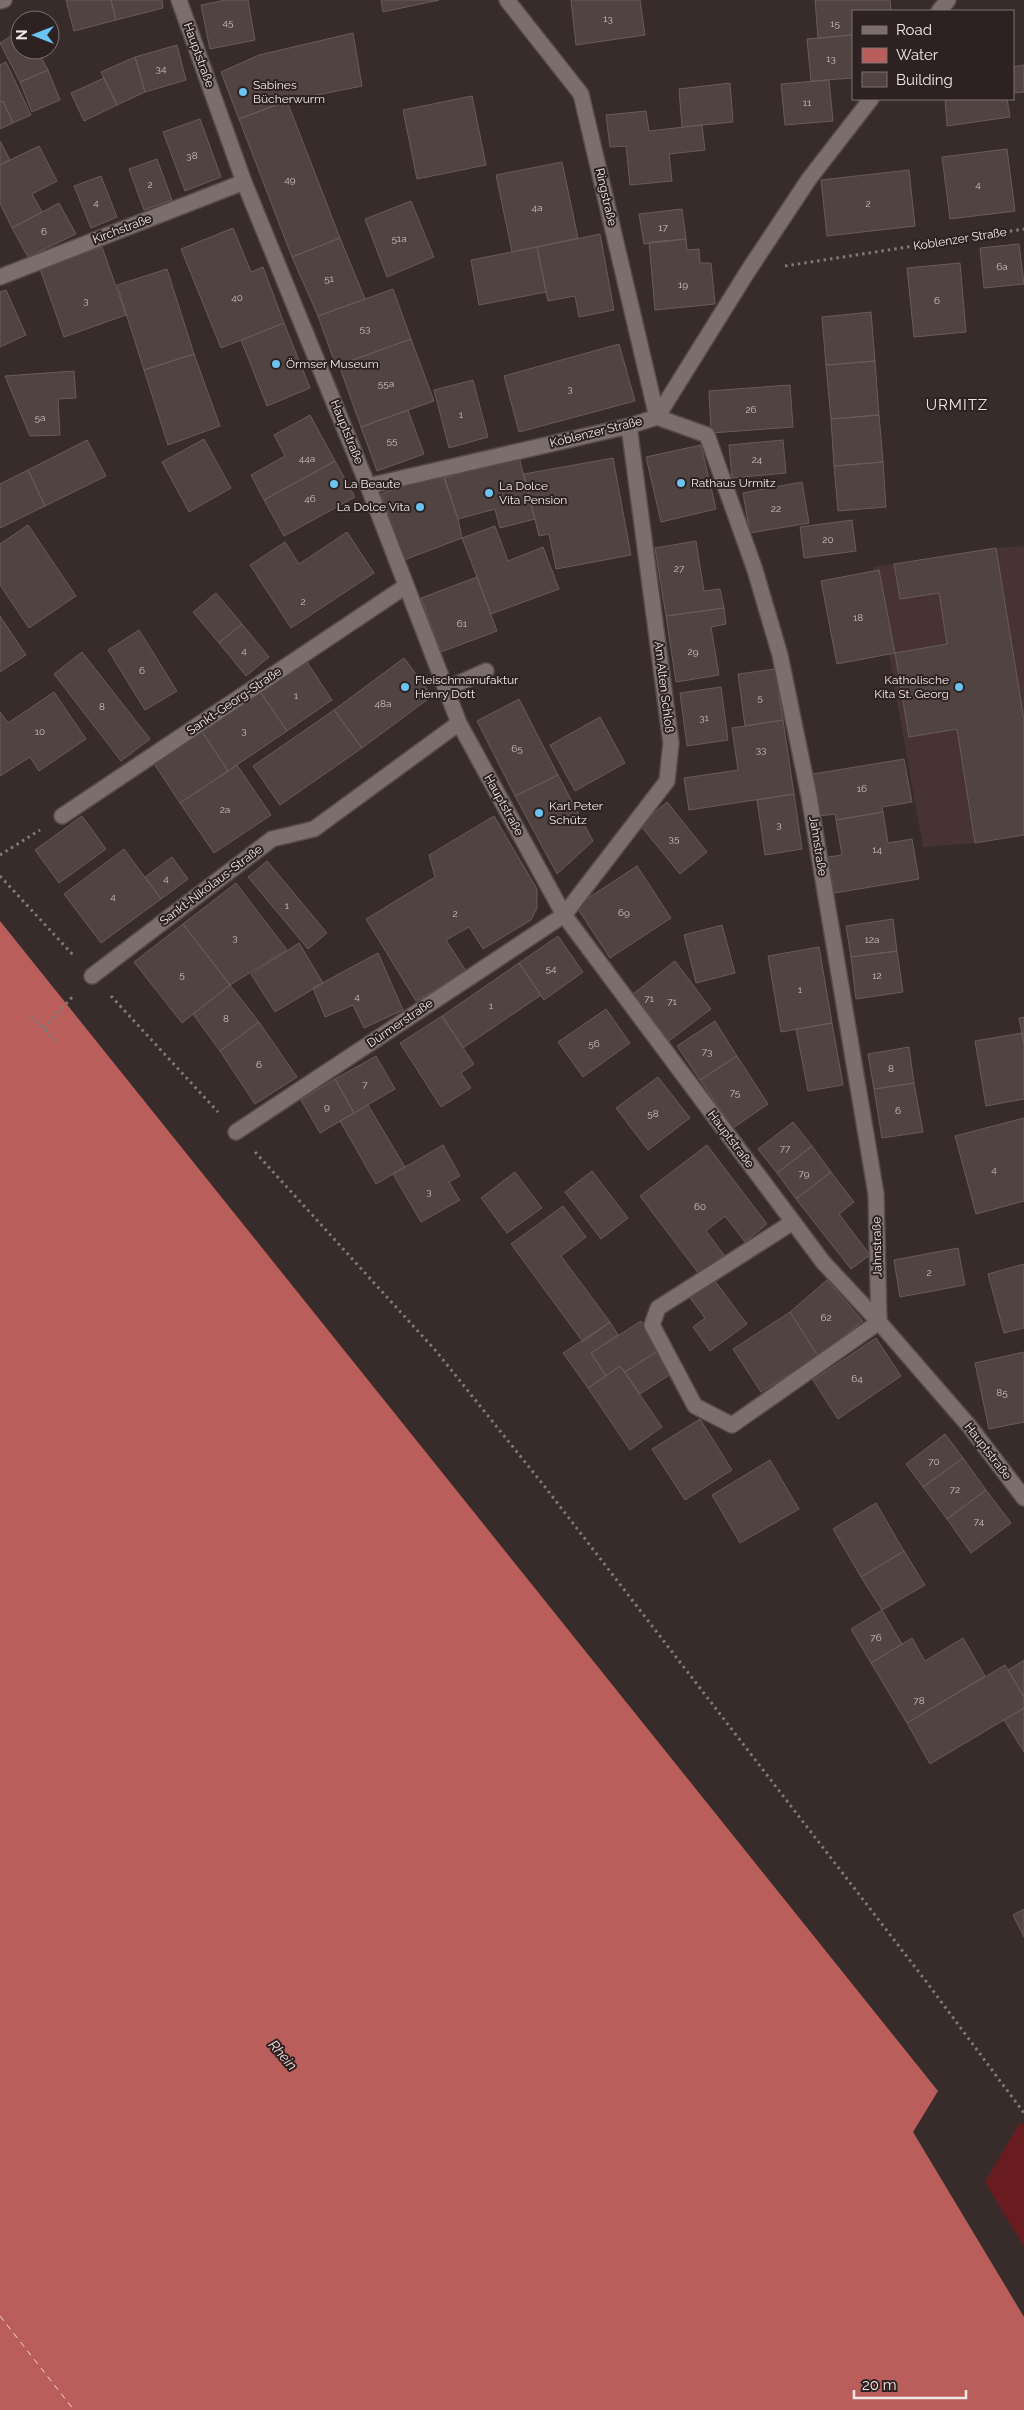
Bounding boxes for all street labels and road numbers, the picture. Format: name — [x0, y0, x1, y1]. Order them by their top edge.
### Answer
street label: Hauptstraße — [181, 21, 217, 89]
street label: Ringstraße — [593, 167, 619, 227]
street label: Kirchstraße — [90, 211, 154, 247]
street label: Koblenzer Straße — [912, 225, 1008, 253]
street label: Hauptstraße — [328, 398, 366, 466]
street label: Koblenzer Straße — [548, 414, 644, 450]
street label: Am Alten Schloß — [651, 640, 677, 734]
street label: Sankt-Georg-Straße — [184, 664, 284, 738]
street label: Hauptstraße — [481, 772, 527, 838]
street label: Jahnstraße — [806, 815, 830, 877]
street label: Sankt-Nikolaus-Straße — [157, 842, 265, 928]
street label: Dürmerstraße — [364, 996, 436, 1050]
street label: Hauptstraße — [705, 1108, 757, 1170]
street label: Jahnstraße — [869, 1217, 885, 1277]
street label: Hauptstraße — [962, 1420, 1014, 1482]

